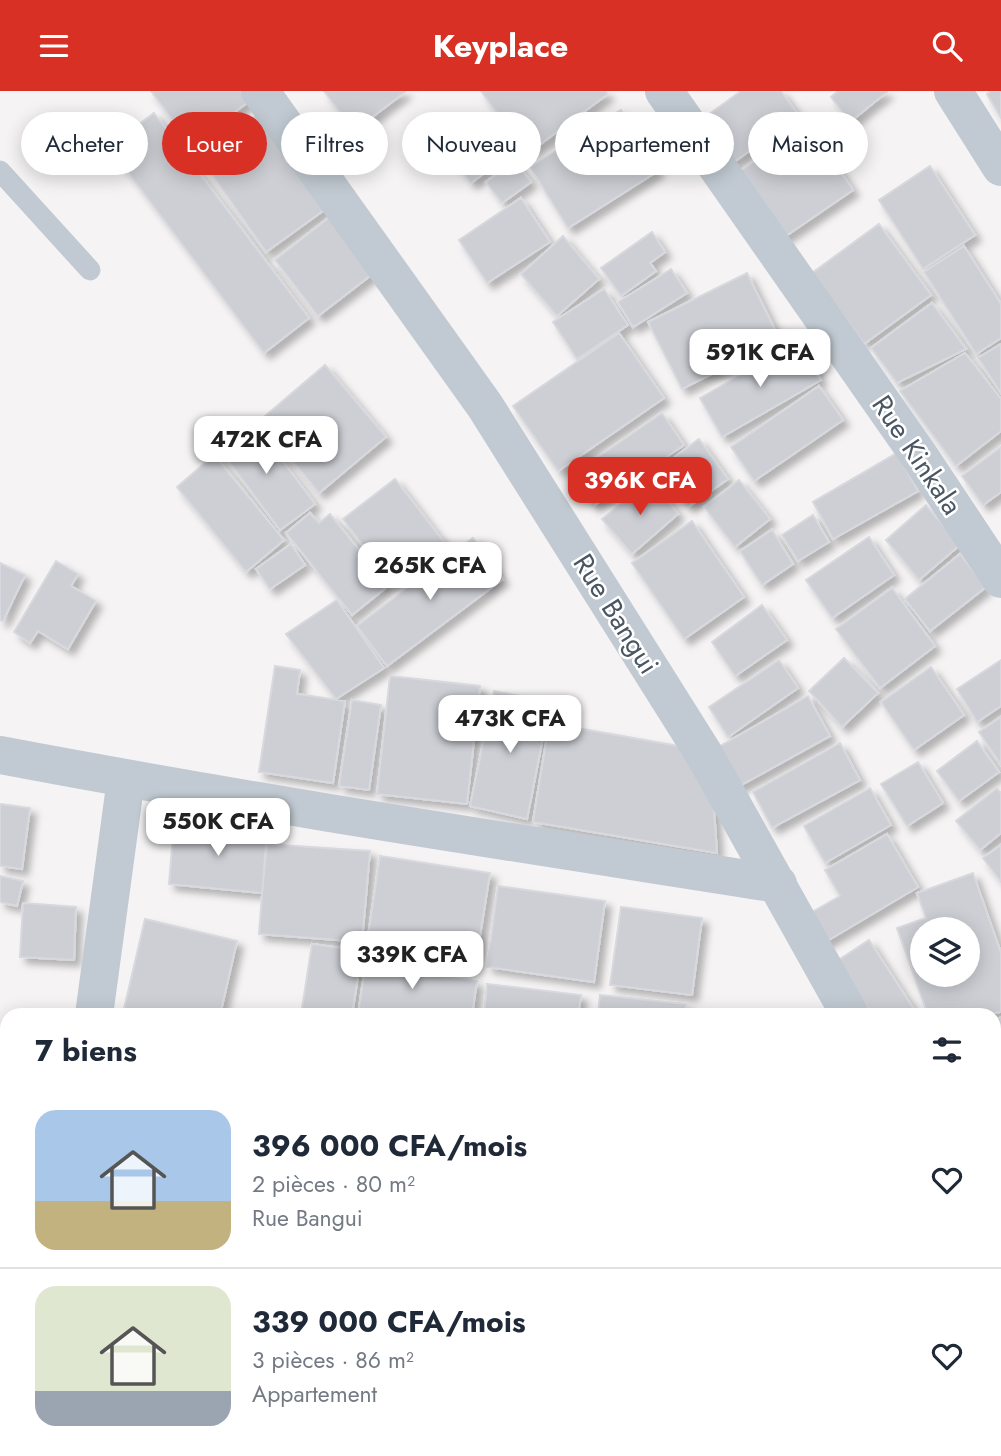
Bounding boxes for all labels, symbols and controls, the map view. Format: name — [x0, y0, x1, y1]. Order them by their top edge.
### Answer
text: Keyplace — [433, 23, 568, 69]
icon: menu — [35, 27, 73, 65]
icon: search — [928, 27, 966, 65]
chip: Acheter — [21, 112, 148, 175]
chip: Louer — [162, 112, 267, 175]
chip: Filtres — [281, 112, 388, 175]
chip: Nouveau — [402, 112, 541, 175]
chip: Appartement — [555, 112, 734, 175]
chip: Maison — [748, 112, 868, 175]
pin: 591K CFA — [688, 329, 832, 389]
text: 591K CFA — [705, 335, 815, 369]
street label: Rue Kinkala — [862, 387, 972, 523]
pin: 472K CFA — [194, 417, 338, 476]
text: 472K CFA — [210, 422, 322, 456]
pin: 396K CFA — [568, 457, 712, 517]
text: 396K CFA — [584, 463, 696, 497]
pin: 265K CFA — [358, 543, 502, 602]
street label: Rue Bangui — [563, 546, 669, 682]
text: 265K CFA — [374, 548, 486, 582]
pin: 473K CFA — [438, 695, 582, 755]
text: 473K CFA — [454, 701, 566, 735]
pin: 550K CFA — [146, 799, 290, 858]
text: 550K CFA — [162, 804, 274, 838]
map controls — [910, 917, 980, 987]
button: layers — [910, 917, 980, 987]
pin: 339K CFA — [340, 932, 484, 991]
text: 339K CFA — [356, 937, 468, 971]
text: 7 biens — [35, 1029, 137, 1072]
icon: filters — [928, 1031, 966, 1069]
text: 396 000 CFA/mois — [252, 1124, 527, 1167]
icon: home — [91, 1138, 175, 1222]
icon: heart — [928, 1161, 966, 1199]
text: 2 pièces · 80 m² — [252, 1167, 415, 1201]
text: Rue Bangui — [252, 1201, 363, 1235]
text: 339 000 CFA/mois — [252, 1300, 526, 1343]
icon: home — [91, 1314, 175, 1398]
icon: heart — [928, 1337, 966, 1375]
text: 3 pièces · 86 m² — [252, 1343, 414, 1377]
text: Appartement — [252, 1377, 377, 1411]

